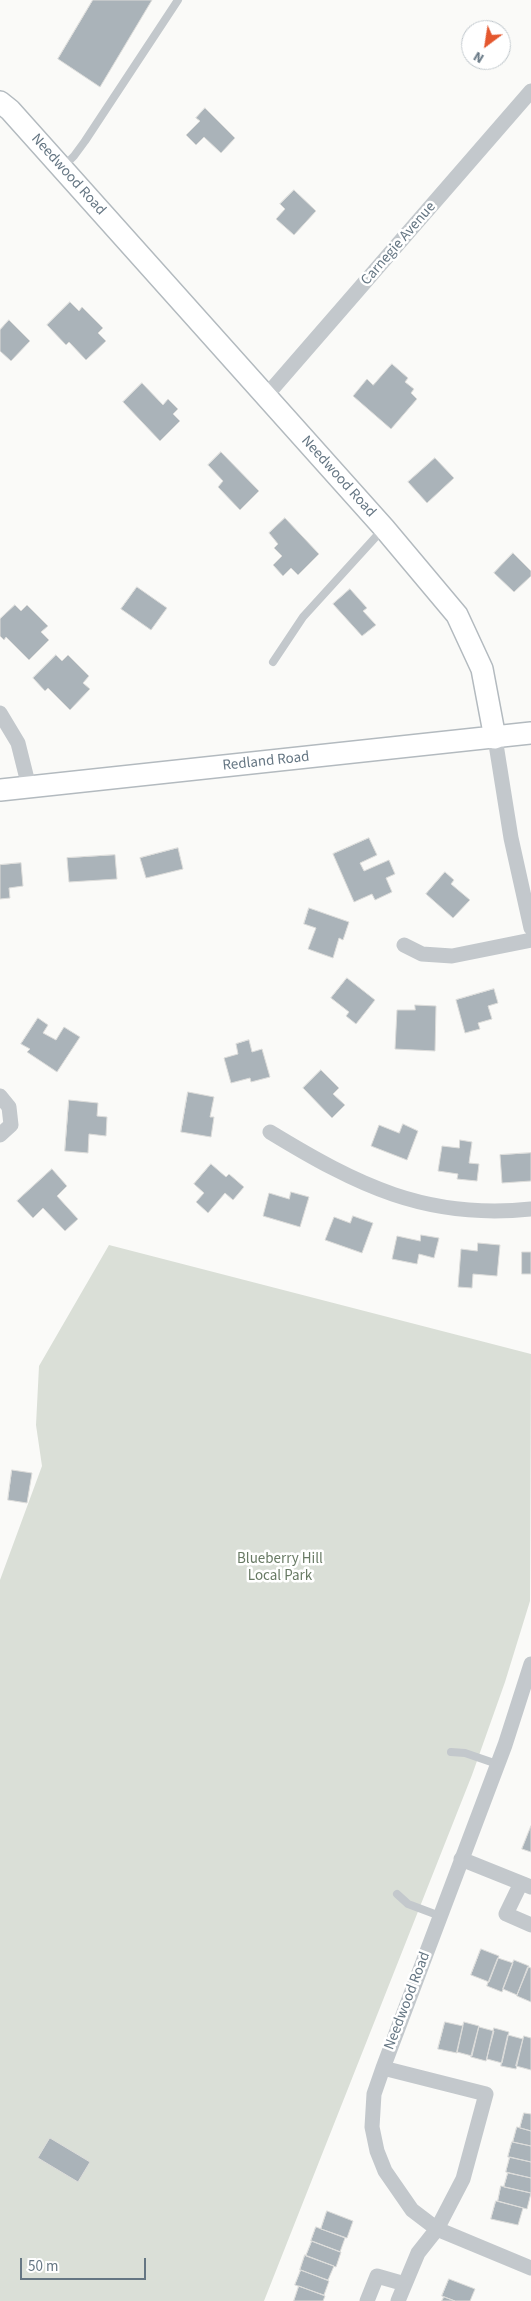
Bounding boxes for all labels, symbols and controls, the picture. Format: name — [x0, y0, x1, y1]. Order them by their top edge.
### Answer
north arrow — [461, 20, 511, 70]
text: N — [470, 46, 488, 68]
street label: Needwood Road — [27, 131, 109, 219]
street label: Carnegie Avenue — [358, 199, 440, 289]
street label: Needwood Road — [297, 433, 379, 521]
street label: Redland Road — [222, 748, 310, 776]
park label: Blueberry Hill Local Park — [237, 1551, 323, 1586]
street label: Needwood Road — [381, 1950, 435, 2052]
scale bar — [22, 2248, 149, 2280]
text: 50 m — [28, 2256, 58, 2277]

